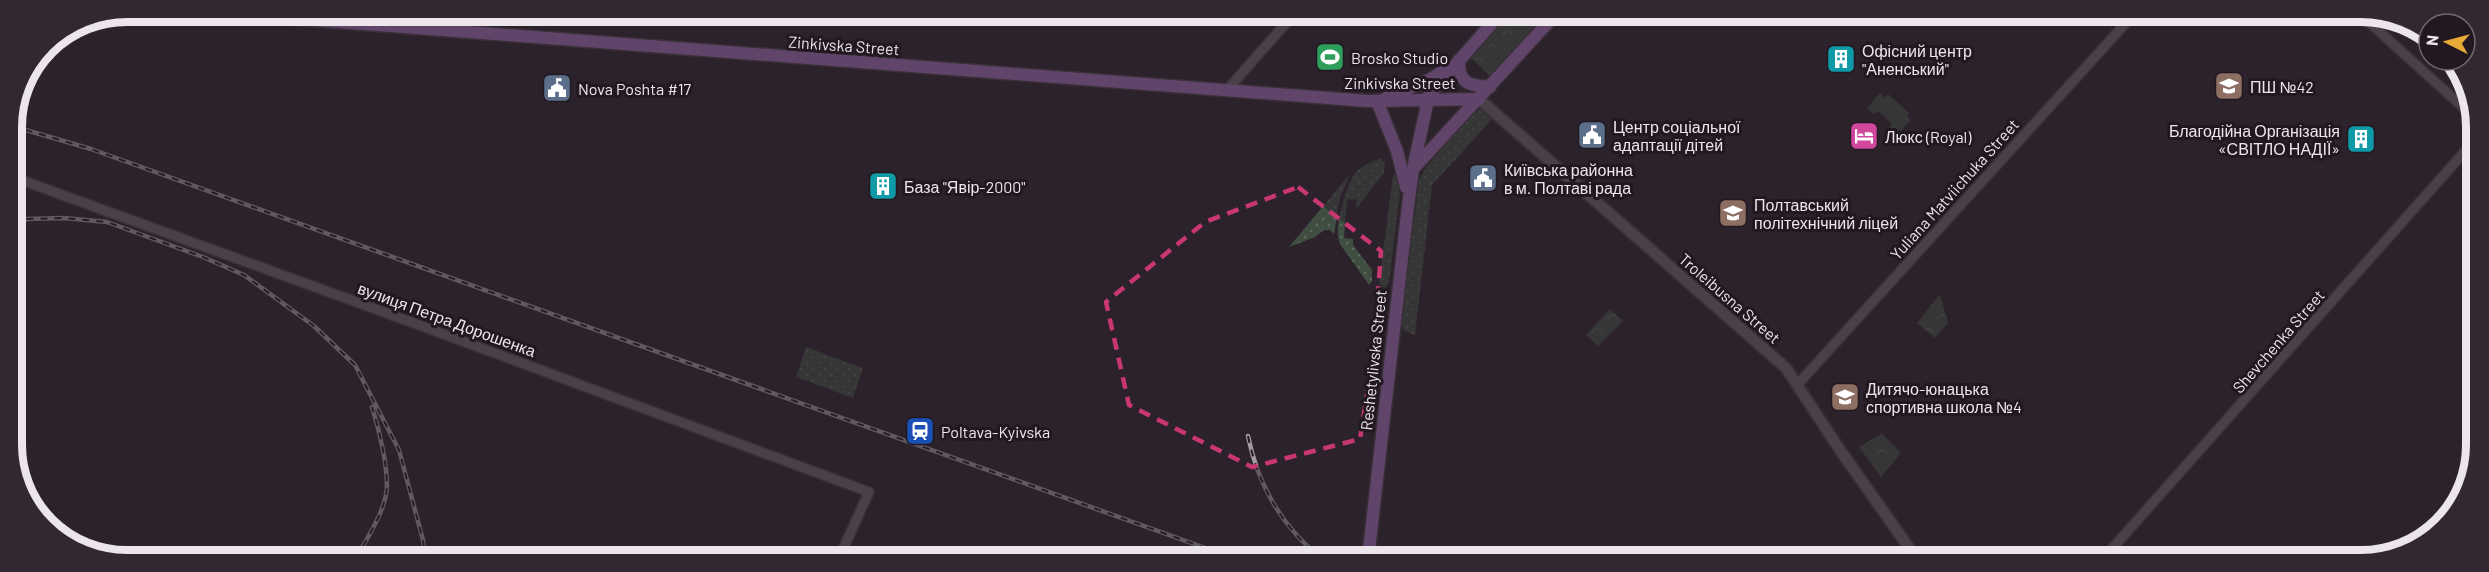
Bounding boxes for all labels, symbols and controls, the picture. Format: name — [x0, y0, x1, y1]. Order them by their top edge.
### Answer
north arrow — [2417, 12, 2477, 72]
street label: Zinkivska Street — [788, 32, 900, 58]
text: N — [2422, 34, 2442, 47]
sports icon: Brosko Studio — [1314, 41, 1346, 73]
place label: Офісний центр "Аненський" — [1862, 41, 1972, 78]
building icon: Офісний центр "Аненський" — [1825, 43, 1857, 75]
place label: Brosko Studio — [1351, 48, 1448, 67]
school or university icon: ПШ №42 — [2213, 70, 2245, 102]
public building icon: Nova Poshta #17 — [541, 72, 573, 104]
street label: Zinkivska Street — [1344, 73, 1456, 92]
place label: ПШ №42 — [2250, 77, 2314, 96]
place label: Nova Poshta #17 — [578, 79, 692, 98]
street label: Yuliana Matviichuka Street — [1886, 115, 2022, 263]
place label: Центр соціальної адаптації дітей — [1613, 117, 1741, 154]
public building icon: Центр соціальної адаптації дітей — [1576, 119, 1608, 151]
hotel icon: Люкс (Royal) — [1848, 120, 1880, 152]
place label: Благодійна Організація «СВІТЛО НАДІЇ» — [2169, 121, 2340, 158]
building icon: Благодійна Організація «СВІТЛО НАДІЇ» — [2345, 123, 2377, 155]
place label: Люкс (Royal) — [1885, 127, 1972, 146]
place label: Київська районна в м. Полтаві рада — [1504, 160, 1633, 197]
public building icon: Київська районна в м. Полтаві рада — [1467, 162, 1499, 194]
building icon: База "Явір-2000" — [867, 170, 899, 202]
place label: База "Явір-2000" — [904, 177, 1026, 196]
place label: Полтавський політехнічний ліцей — [1754, 195, 1898, 232]
school or university icon: Полтавський політехнічний ліцей — [1717, 197, 1749, 229]
street label: Troleibusna Street — [1676, 249, 1784, 347]
street label: вулиця Петра Дорошенка — [356, 278, 539, 360]
street label: Shevchenka Street — [2228, 286, 2328, 396]
street label: Reshetylivska Street — [1356, 289, 1390, 431]
place label: Дитячо-юнацька спортивна школа №4 — [1866, 379, 2022, 416]
school or university icon: Дитячо-юнацька спортивна школа №4 — [1829, 381, 1861, 413]
station icon: Poltava-Kyivska — [904, 415, 936, 447]
place label: Poltava-Kyivska — [941, 422, 1050, 441]

